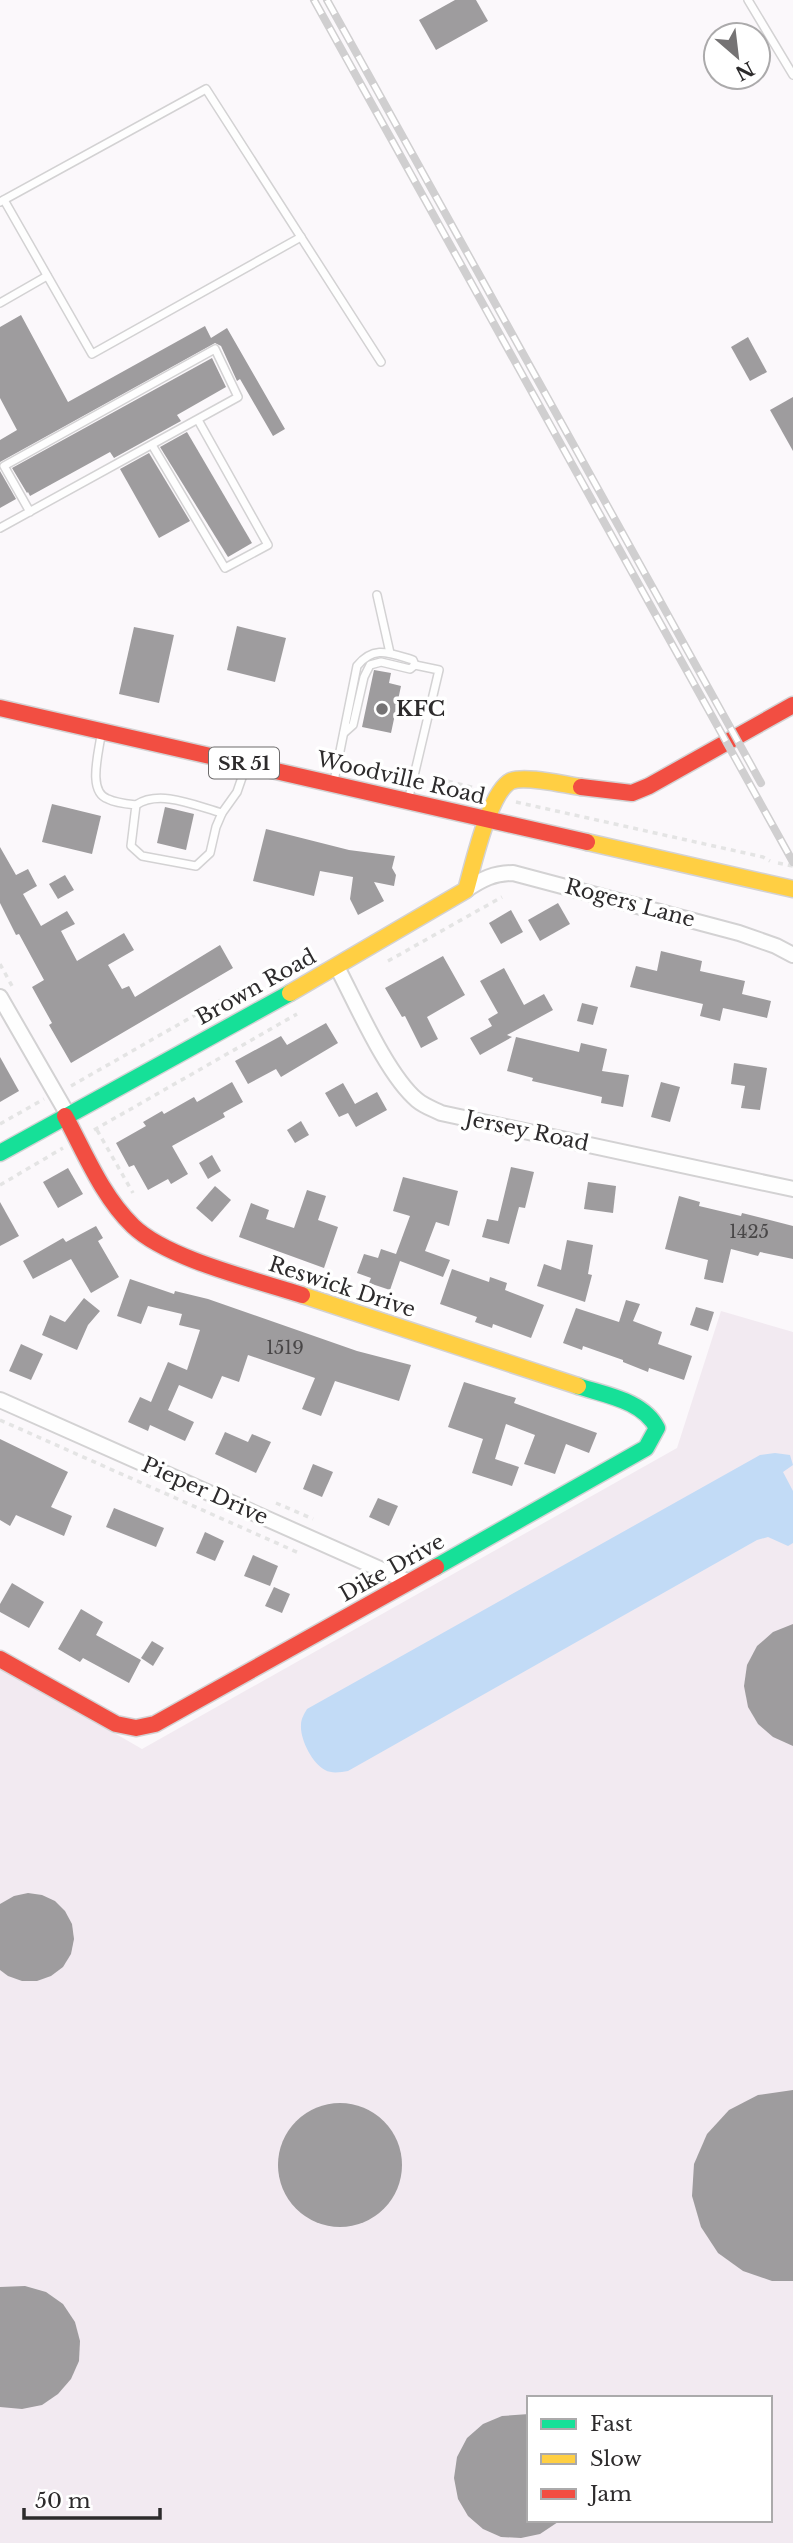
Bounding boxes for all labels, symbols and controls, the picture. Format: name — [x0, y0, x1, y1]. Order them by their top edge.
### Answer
north arrow — [702, 21, 772, 91]
text: N — [731, 56, 758, 85]
place label: KFC — [396, 696, 445, 722]
marker: KFC — [374, 701, 390, 717]
street label: Woodville Road — [313, 746, 488, 810]
road number: SR 51 — [209, 748, 279, 778]
street label: Rogers Lane — [562, 873, 698, 933]
street label: Brown Road — [191, 943, 321, 1031]
street label: Jersey Road — [460, 1105, 591, 1157]
house number: 1425 — [729, 1221, 769, 1243]
street label: Reswick Drive — [265, 1251, 419, 1323]
house number: 1519 — [266, 1337, 304, 1359]
street label: Pieper Drive — [138, 1452, 272, 1530]
street label: Dike Drive — [335, 1529, 449, 1607]
legend — [527, 2396, 772, 2522]
text: Fast — [590, 2411, 632, 2437]
text: Slow — [590, 2446, 642, 2472]
scale bar — [24, 2476, 161, 2520]
text: Jam — [587, 2481, 632, 2507]
text: 50 m — [35, 2488, 91, 2514]

